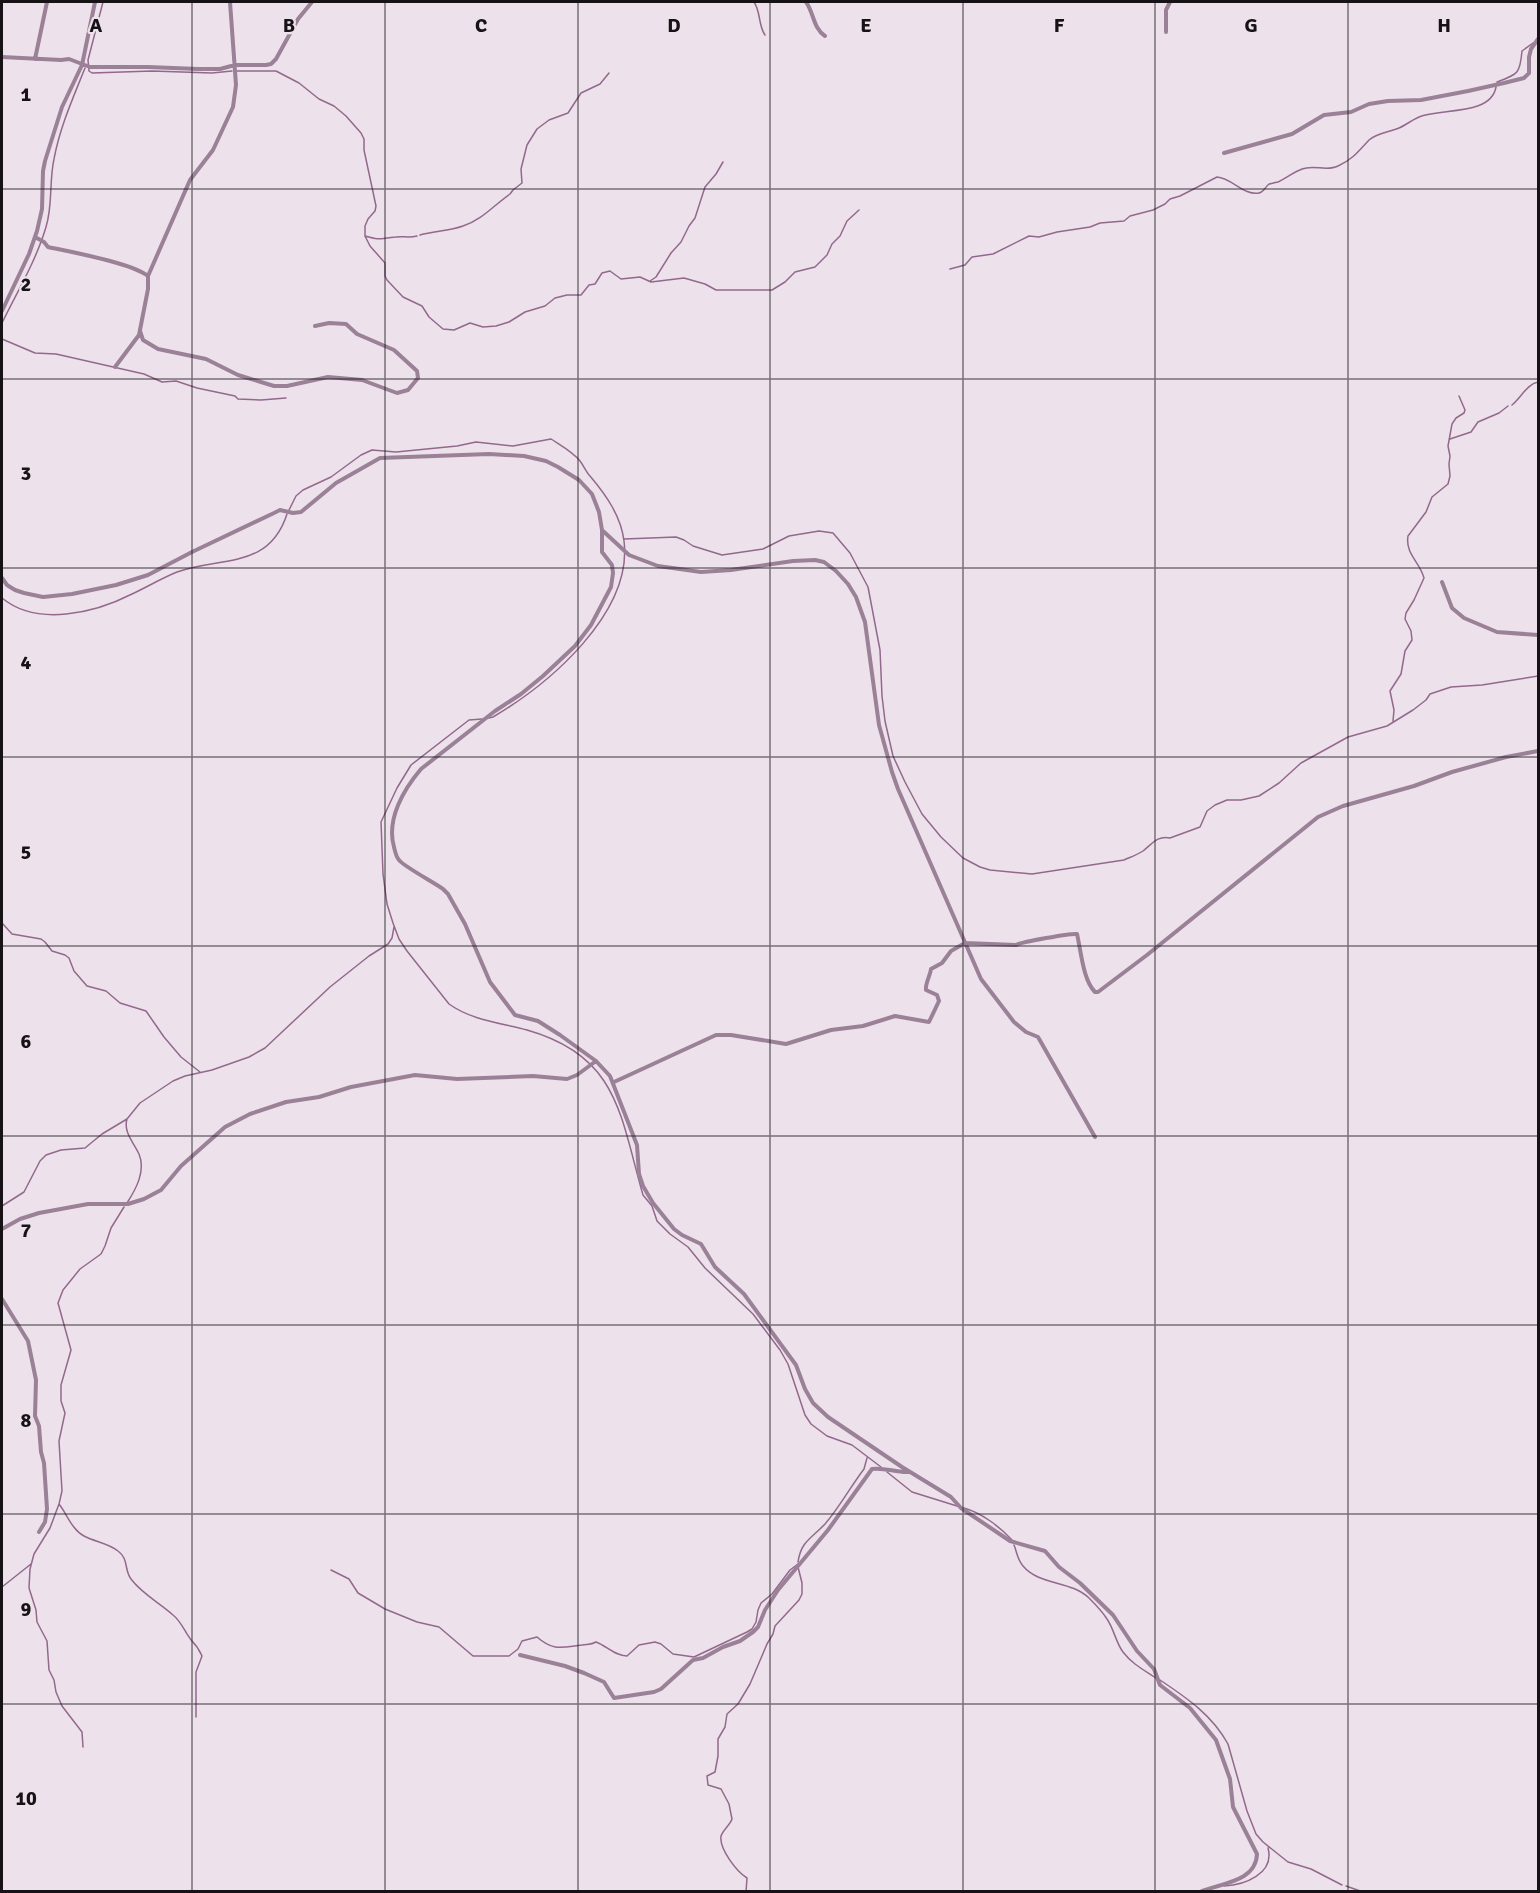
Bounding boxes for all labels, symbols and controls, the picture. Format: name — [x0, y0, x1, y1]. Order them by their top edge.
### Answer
text: A — [90, 13, 103, 38]
text: B — [283, 13, 295, 38]
text: C — [475, 13, 487, 38]
text: D — [667, 13, 681, 38]
text: E — [860, 13, 872, 38]
text: F — [1054, 13, 1065, 38]
text: G — [1244, 13, 1258, 38]
text: H — [1437, 13, 1451, 38]
text: 1 — [21, 82, 32, 107]
text: 2 — [21, 272, 31, 297]
text: 3 — [21, 461, 31, 486]
text: 4 — [21, 650, 32, 675]
text: 5 — [21, 840, 31, 865]
text: 6 — [21, 1029, 32, 1054]
text: 7 — [21, 1218, 32, 1243]
text: 8 — [21, 1408, 32, 1433]
text: 9 — [21, 1597, 32, 1622]
text: 10 — [15, 1786, 37, 1811]

